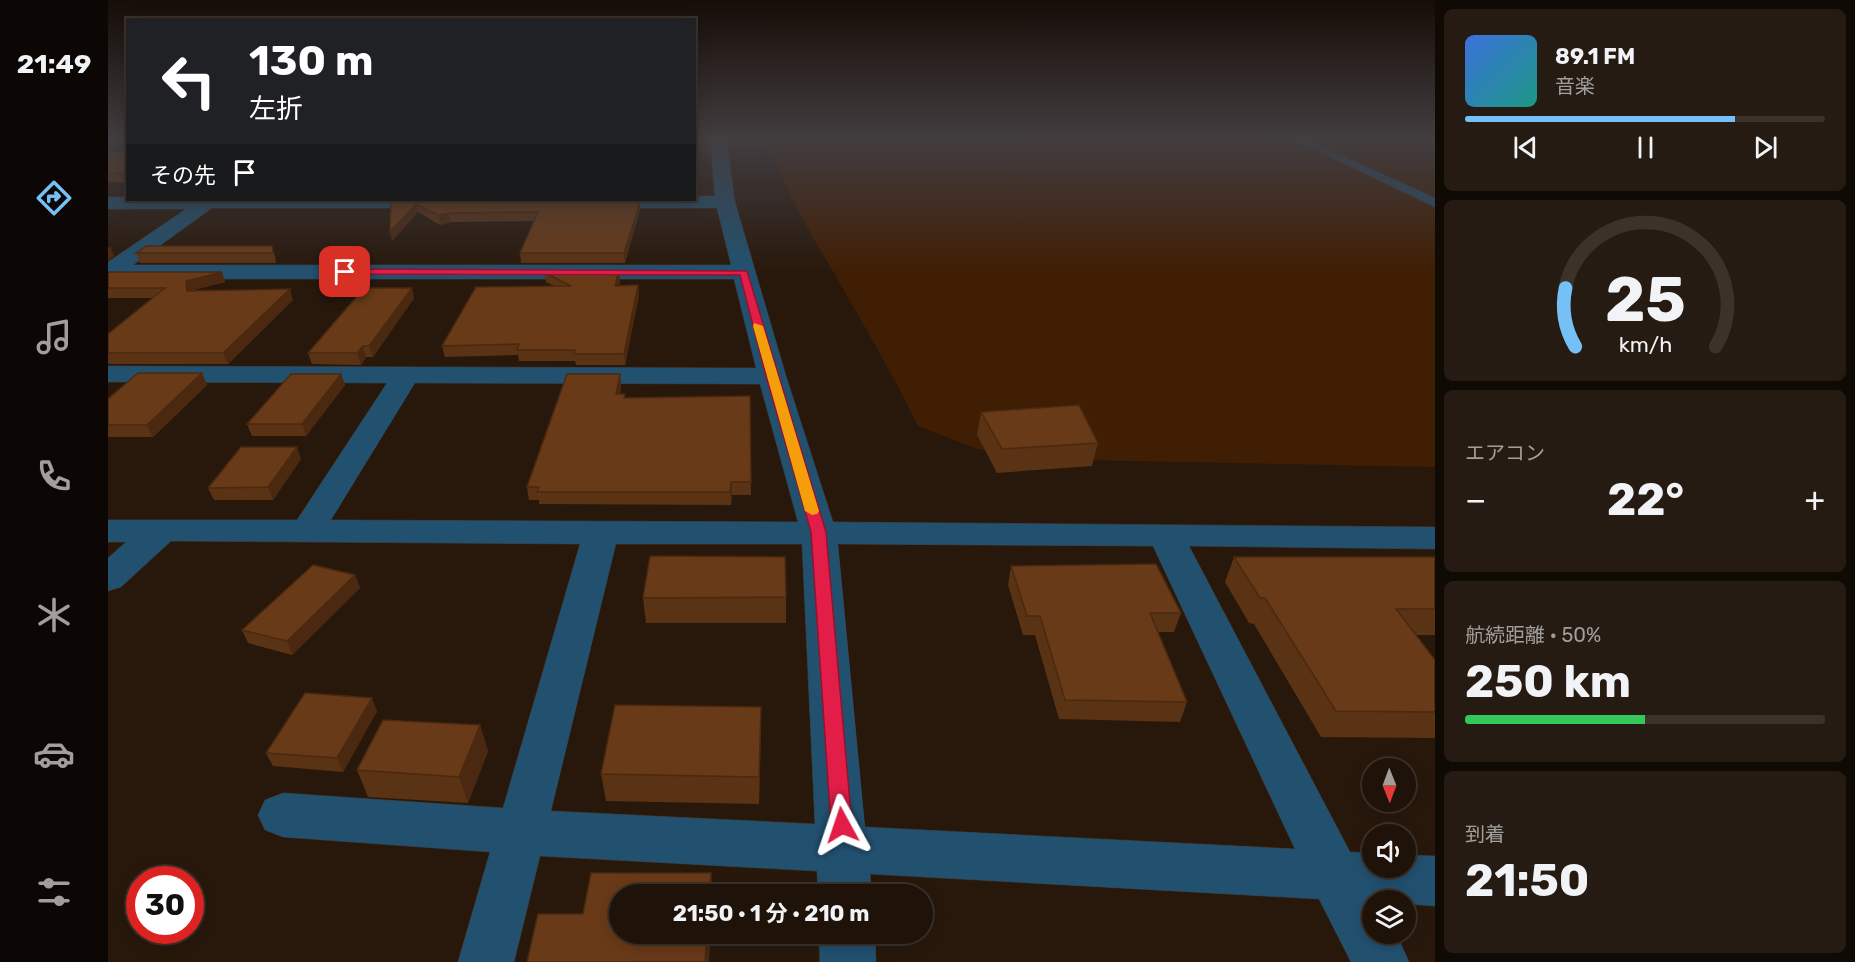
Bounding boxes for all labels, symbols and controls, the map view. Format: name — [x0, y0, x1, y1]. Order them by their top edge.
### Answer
text: 130 m — [249, 36, 374, 86]
icon: left — [150, 42, 228, 120]
text: 89.1 FM — [1555, 43, 1635, 70]
text: 21:49 — [17, 48, 91, 80]
text: 音楽 — [1555, 74, 1595, 98]
text: 左折 — [249, 93, 303, 125]
icon: previous — [1509, 131, 1542, 164]
icon: pause — [1629, 131, 1662, 164]
icon: next — [1749, 131, 1782, 164]
icon: arrive — [228, 156, 261, 189]
text: その先 — [150, 162, 216, 189]
icon: directions — [33, 177, 75, 219]
pin — [319, 246, 370, 297]
icon: arrive — [328, 255, 361, 288]
text: 25 — [1605, 264, 1685, 338]
icon: music — [33, 316, 75, 358]
text: km/h — [1618, 333, 1672, 358]
text: エアコン — [1465, 441, 1545, 465]
icon: phone — [33, 455, 75, 497]
text: 22° — [1607, 473, 1684, 526]
text: − — [1465, 480, 1486, 519]
text: + — [1804, 480, 1825, 519]
icon: climate — [33, 594, 75, 636]
text: 航続距離 · 50% — [1465, 623, 1601, 647]
text: 250 km — [1465, 655, 1631, 708]
icon: car — [33, 733, 75, 775]
north arrow — [1362, 758, 1416, 812]
map controls — [1362, 758, 1416, 944]
position arrow — [810, 793, 874, 857]
text: 到着 — [1465, 822, 1505, 846]
button: sound — [1362, 824, 1416, 878]
text: 21:50 — [1465, 854, 1589, 907]
speed limit sign: 30 — [126, 866, 204, 944]
icon: filters — [33, 871, 75, 913]
button: layers — [1362, 890, 1416, 944]
text: 21:50 · 1 分 · 210 m — [673, 900, 869, 927]

